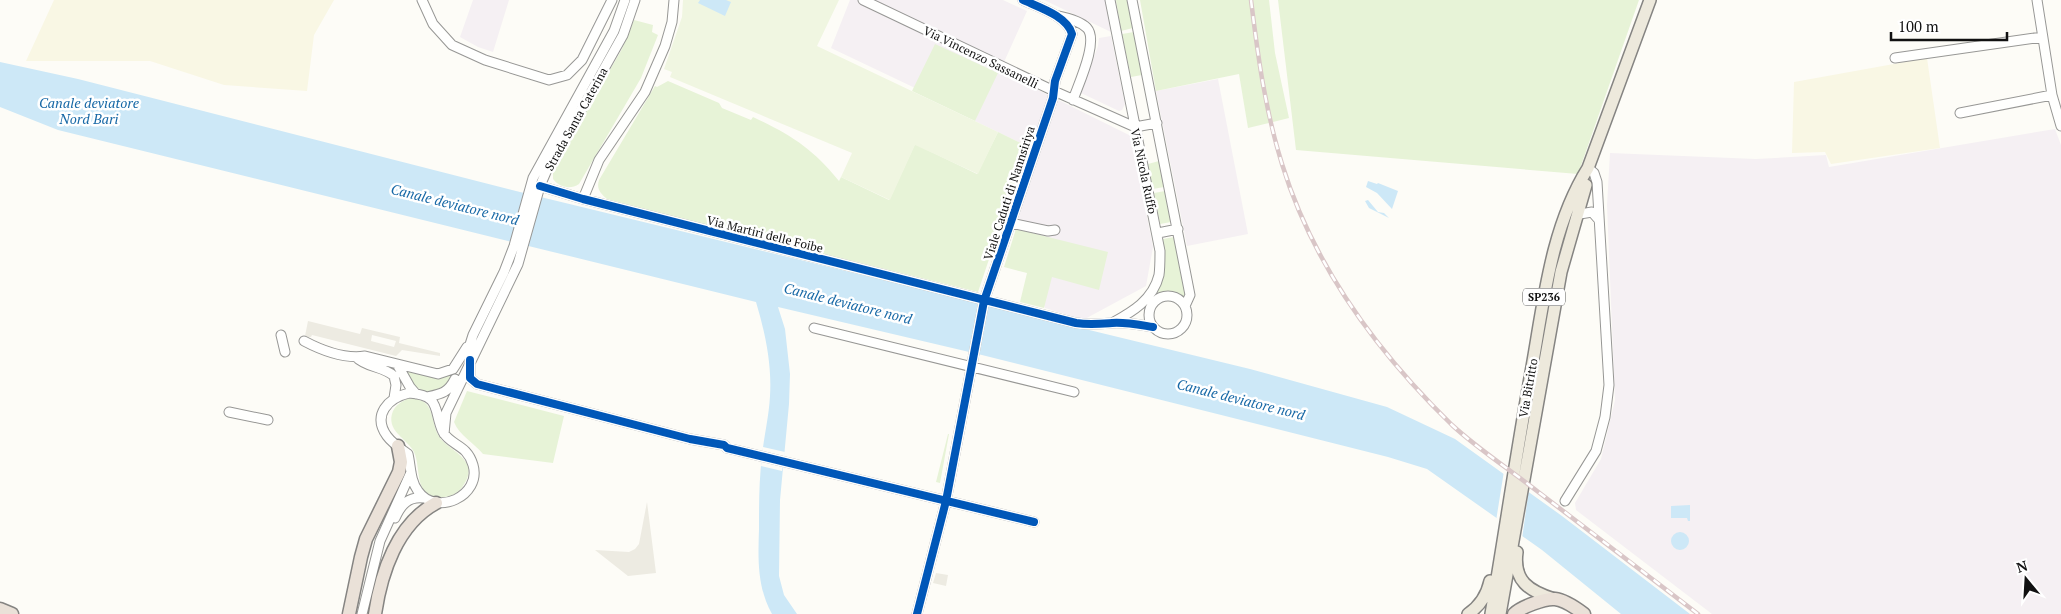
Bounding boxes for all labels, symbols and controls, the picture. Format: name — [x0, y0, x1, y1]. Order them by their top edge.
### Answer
scale bar — [1891, 10, 2007, 42]
text: 100 m — [1898, 16, 1939, 36]
street label: Via Vincenzo Sassanelli — [921, 23, 1041, 92]
street label: Strada Santa Caterina — [541, 65, 611, 173]
water label: Canale deviatore Nord Bari — [39, 93, 140, 128]
street label: Viale Caduti di Nannsiriya — [980, 124, 1038, 262]
street label: Via Nicola Ruffo — [1128, 127, 1160, 215]
water label: Canale deviatore nord — [389, 179, 521, 229]
street label: Via Martiri delle Foibe — [705, 212, 825, 256]
water label: Canale deviatore nord — [782, 278, 914, 328]
road number: SP236 — [1523, 288, 1565, 306]
street label: Via Bitritto — [1515, 357, 1541, 419]
water label: Canale deviatore nord — [1175, 374, 1307, 424]
north arrow — [2001, 554, 2051, 604]
text: N — [2014, 555, 2030, 577]

